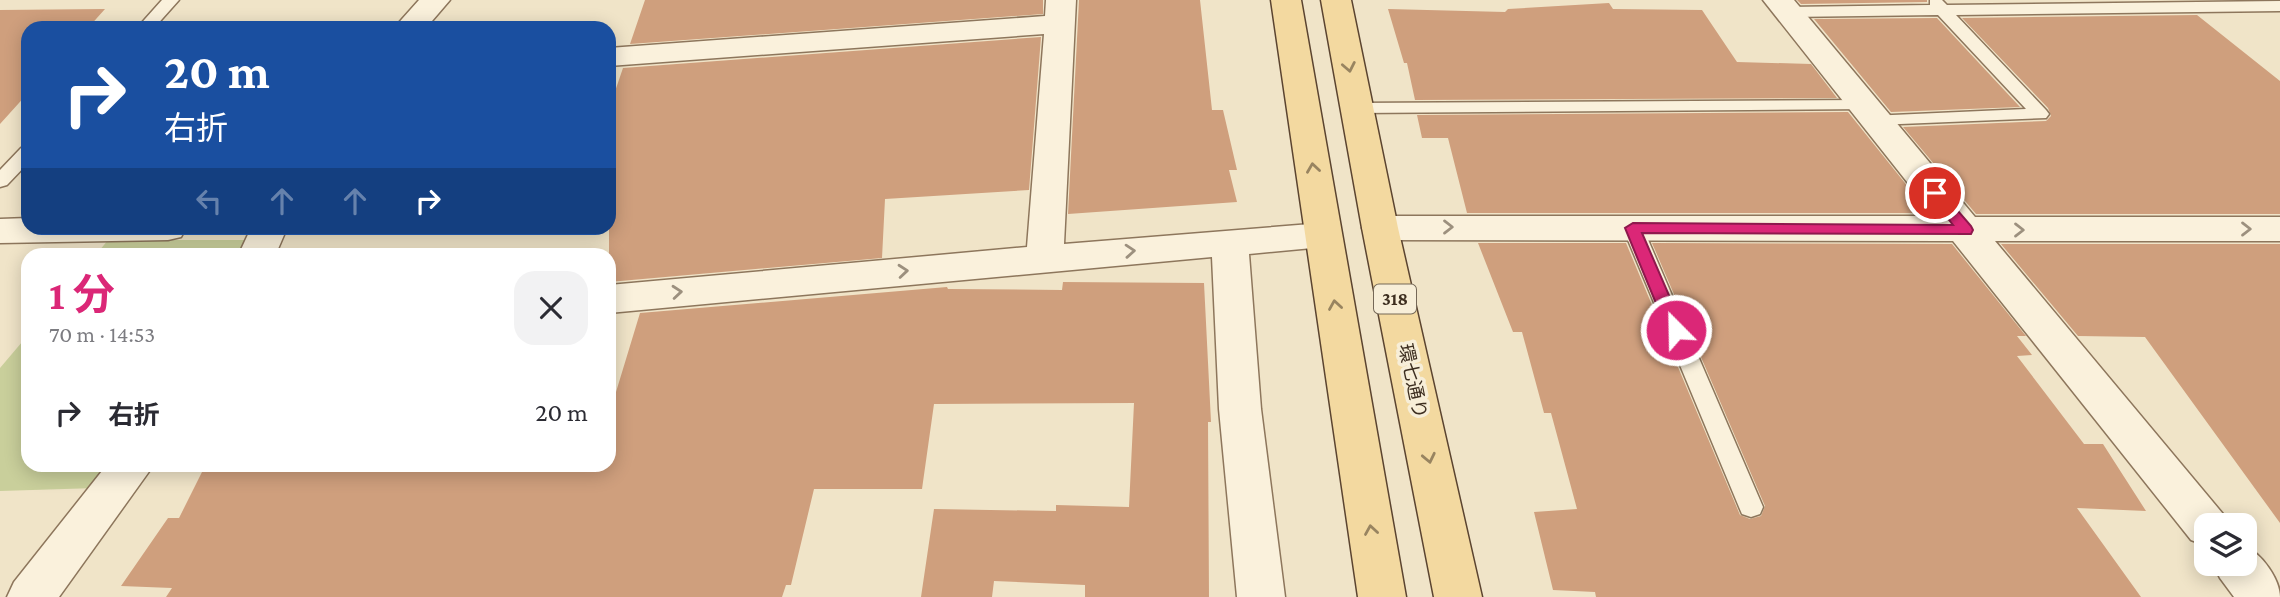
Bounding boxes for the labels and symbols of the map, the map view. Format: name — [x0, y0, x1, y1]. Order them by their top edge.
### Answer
one-way arrow — [1341, 61, 1356, 73]
one-way arrow — [1306, 162, 1321, 174]
pin — [1905, 163, 1965, 223]
one-way arrow — [1444, 219, 1454, 235]
one-way arrow — [2242, 221, 2252, 237]
one-way arrow — [2014, 222, 2025, 238]
one-way arrow — [1125, 244, 1136, 259]
one-way arrow — [898, 264, 909, 279]
road number: 318 — [1374, 284, 1416, 314]
one-way arrow — [672, 285, 683, 300]
position arrow — [1639, 293, 1713, 367]
one-way arrow — [1328, 299, 1343, 311]
street label: 環七通り — [1395, 342, 1431, 420]
one-way arrow — [1421, 452, 1435, 464]
one-way arrow — [1364, 524, 1379, 536]

